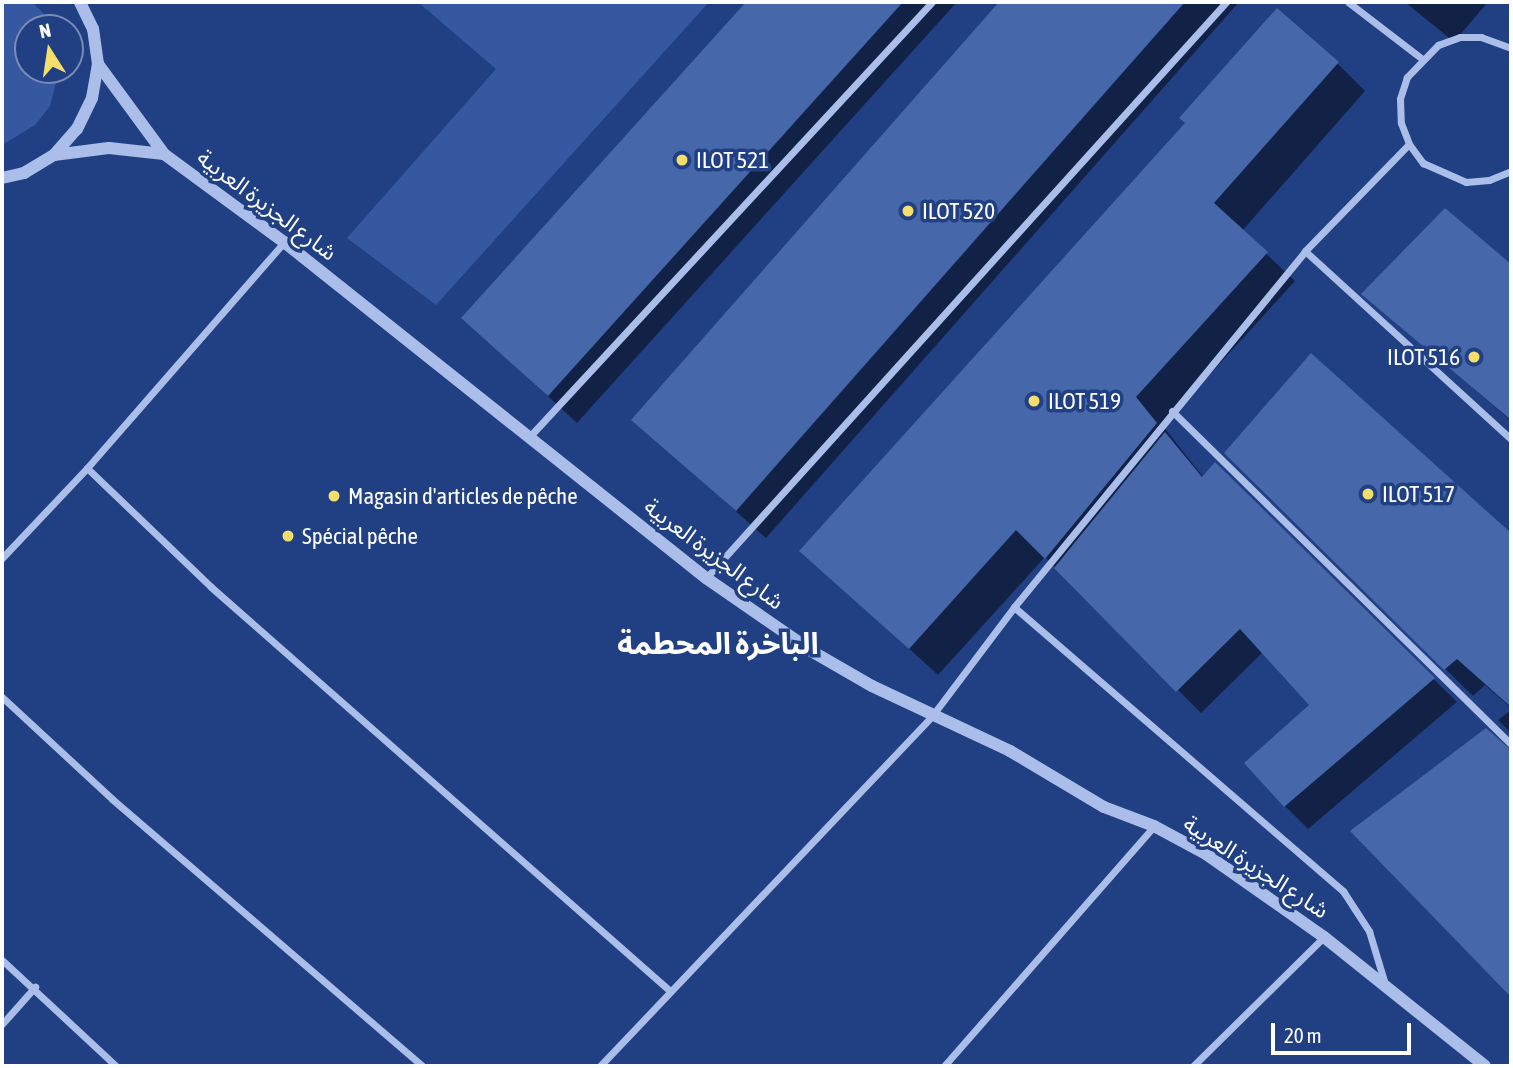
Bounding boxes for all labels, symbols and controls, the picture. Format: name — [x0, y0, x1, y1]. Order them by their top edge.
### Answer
north arrow — [14, 14, 84, 84]
text: N — [37, 18, 53, 42]
street label: شارع الجزيرة العربية — [192, 143, 342, 267]
place label: ILOT 521 — [696, 146, 769, 174]
marker: ILOT 521 — [674, 152, 690, 168]
place label: ILOT 520 — [922, 197, 995, 225]
marker: ILOT 520 — [900, 203, 916, 219]
place label: ILOT 516 — [1387, 343, 1460, 371]
marker: ILOT 516 — [1466, 349, 1482, 365]
place label: ILOT 519 — [1048, 387, 1121, 415]
marker: ILOT 519 — [1026, 393, 1042, 409]
place label: ILOT 517 — [1382, 480, 1455, 508]
place label: Magasin d'articles de pêche — [348, 482, 578, 510]
marker: ILOT 517 — [1360, 486, 1376, 502]
marker: Magasin d'articles de pêche — [326, 488, 342, 504]
street label: شارع الجزيرة العربية — [639, 492, 789, 616]
place label: Spécial pêche — [302, 522, 418, 550]
marker: Spécial pêche — [280, 528, 296, 544]
district label: الباخرة المحطمة — [617, 625, 819, 661]
street label: شارع الجزيرة العربية — [1178, 810, 1334, 924]
scale bar — [1275, 1009, 1415, 1052]
text: 20 m — [1284, 1023, 1322, 1047]

